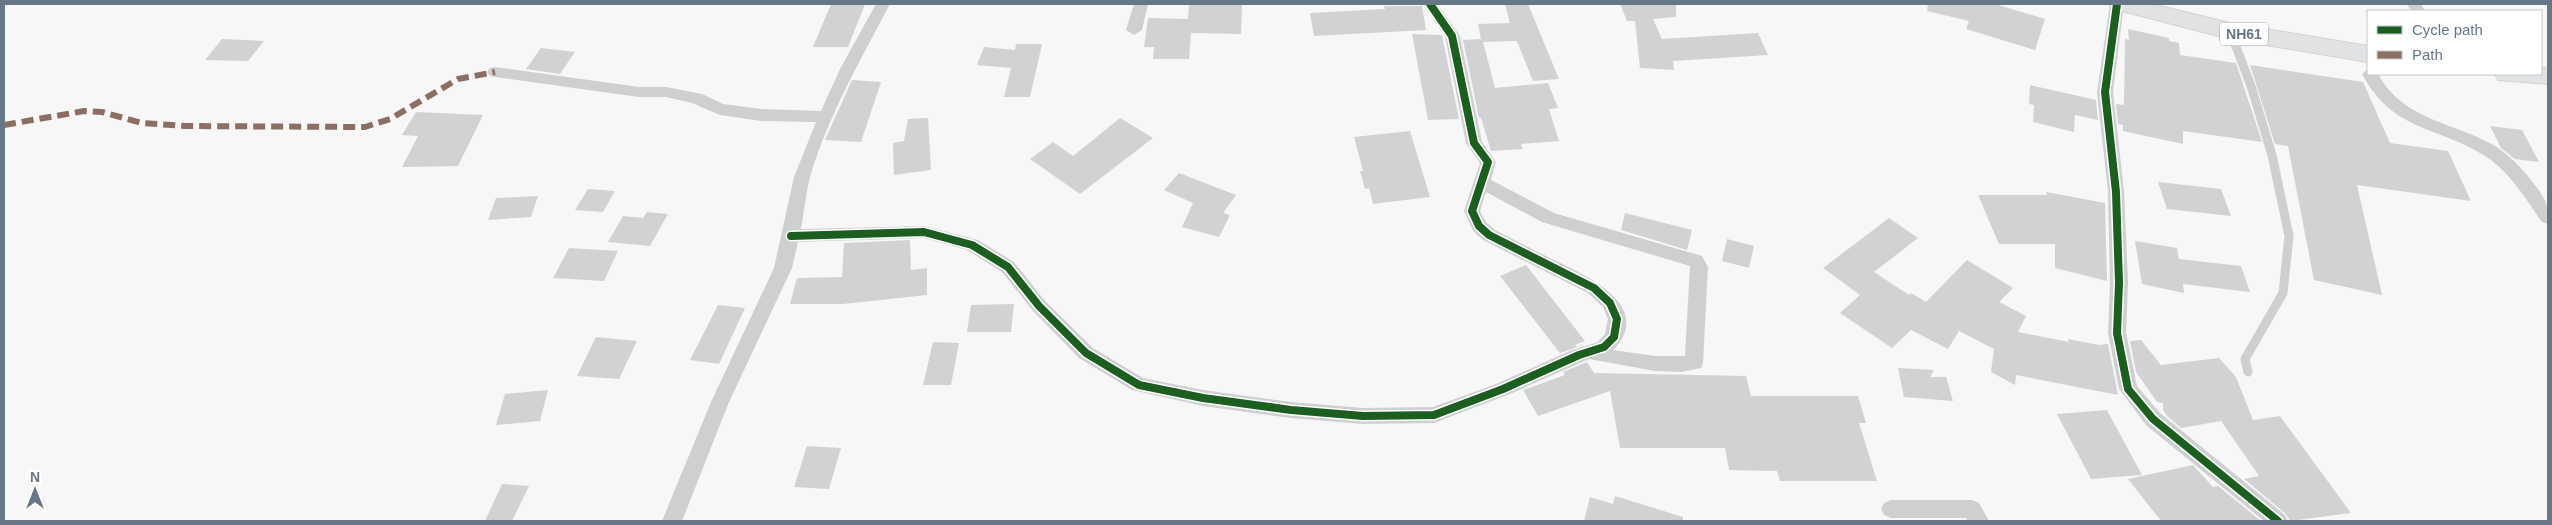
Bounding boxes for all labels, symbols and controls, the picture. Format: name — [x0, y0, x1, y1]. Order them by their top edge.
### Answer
legend — [2367, 10, 2542, 75]
text: Cycle path — [2412, 21, 2483, 38]
road number: NH61 — [2220, 22, 2268, 46]
text: Path — [2412, 46, 2443, 63]
north arrow — [10, 465, 60, 515]
text: N — [30, 469, 40, 485]

